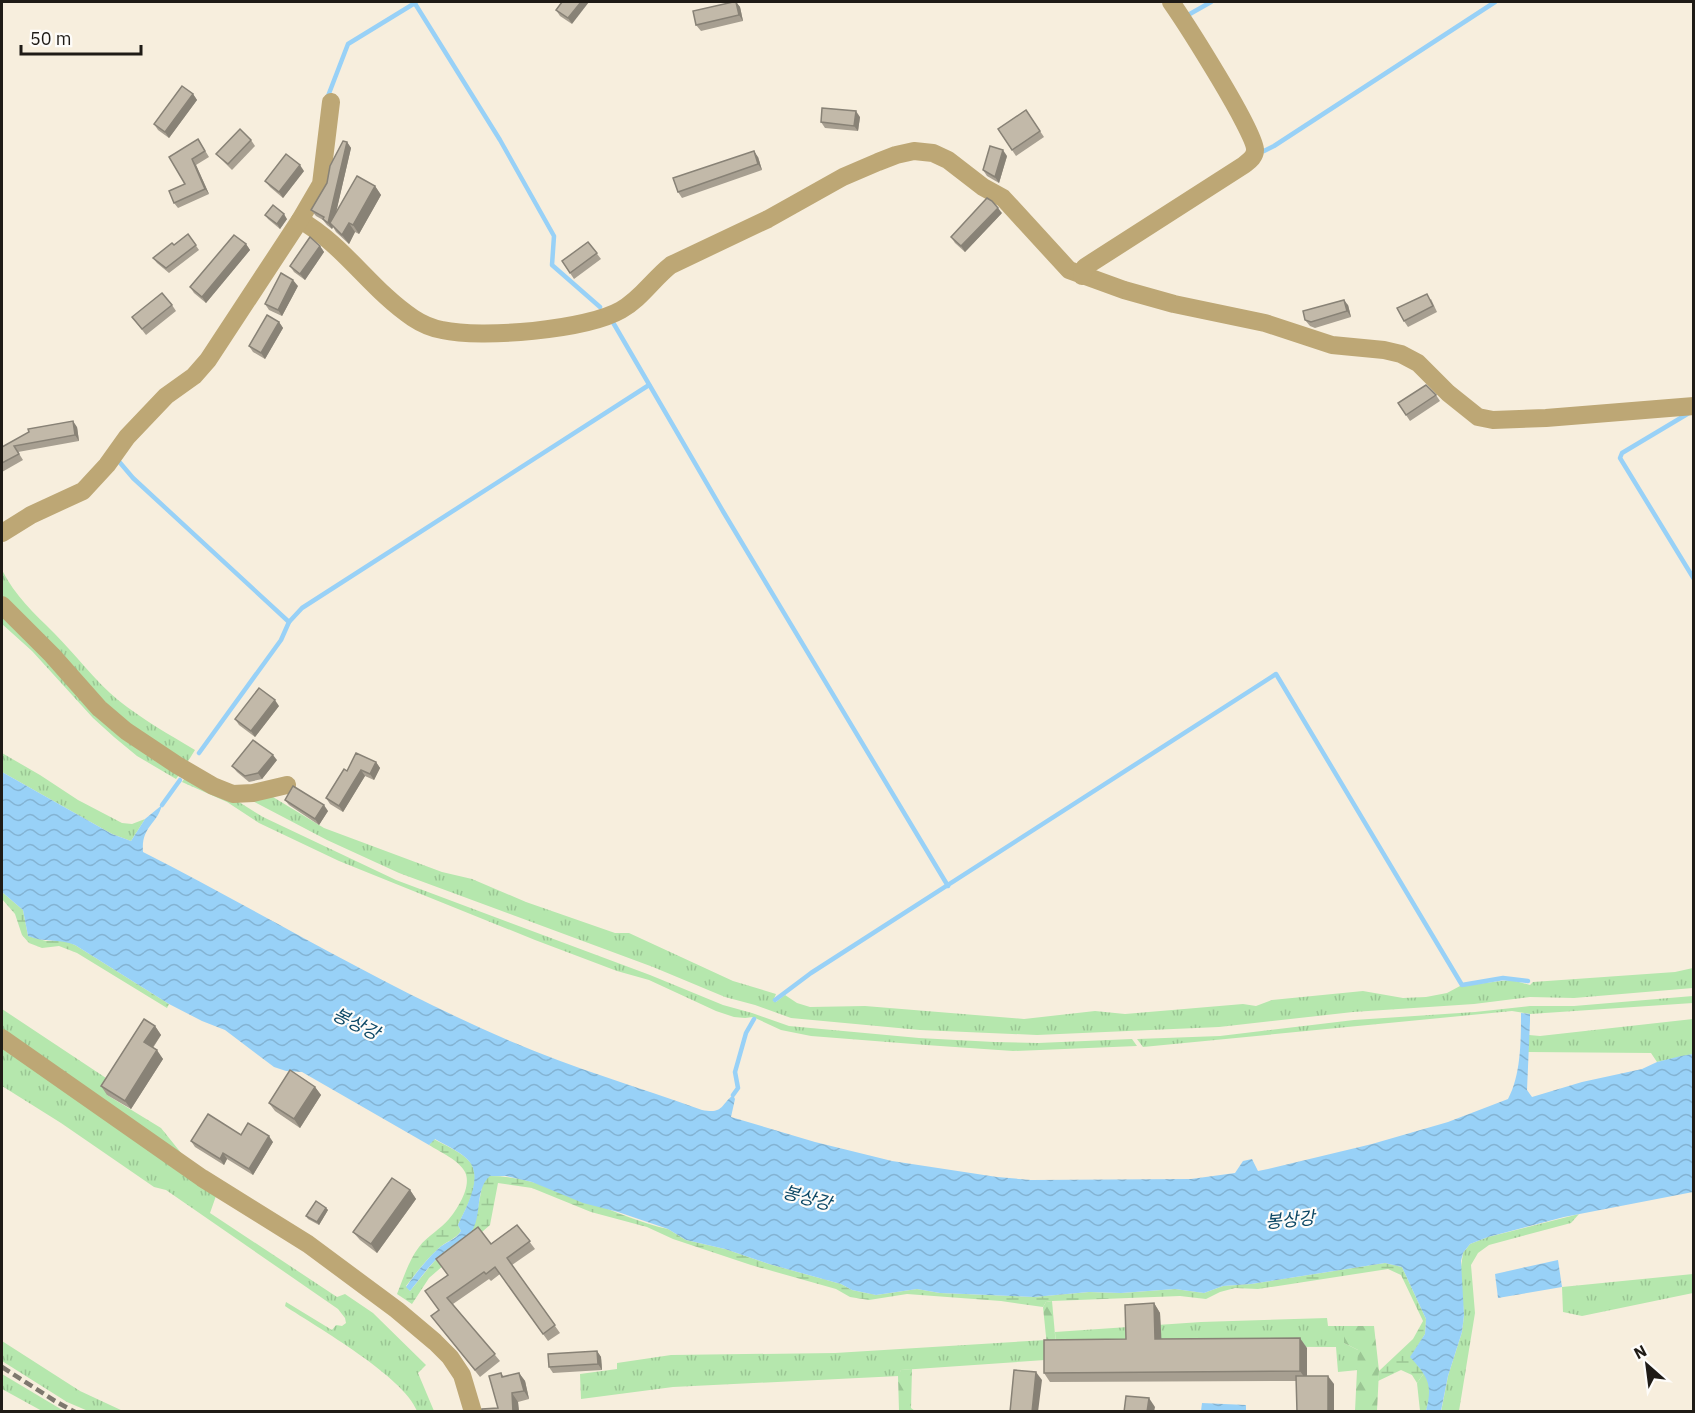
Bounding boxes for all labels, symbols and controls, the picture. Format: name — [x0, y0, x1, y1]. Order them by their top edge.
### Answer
scale bar — [21, 18, 141, 56]
text: 50 m — [30, 27, 72, 50]
water label: 봉상강 — [329, 1002, 386, 1046]
water label: 봉상강 — [780, 1180, 836, 1216]
water label: 봉상강 — [1264, 1206, 1318, 1233]
north arrow — [1617, 1335, 1677, 1395]
text: N — [1630, 1340, 1650, 1363]

